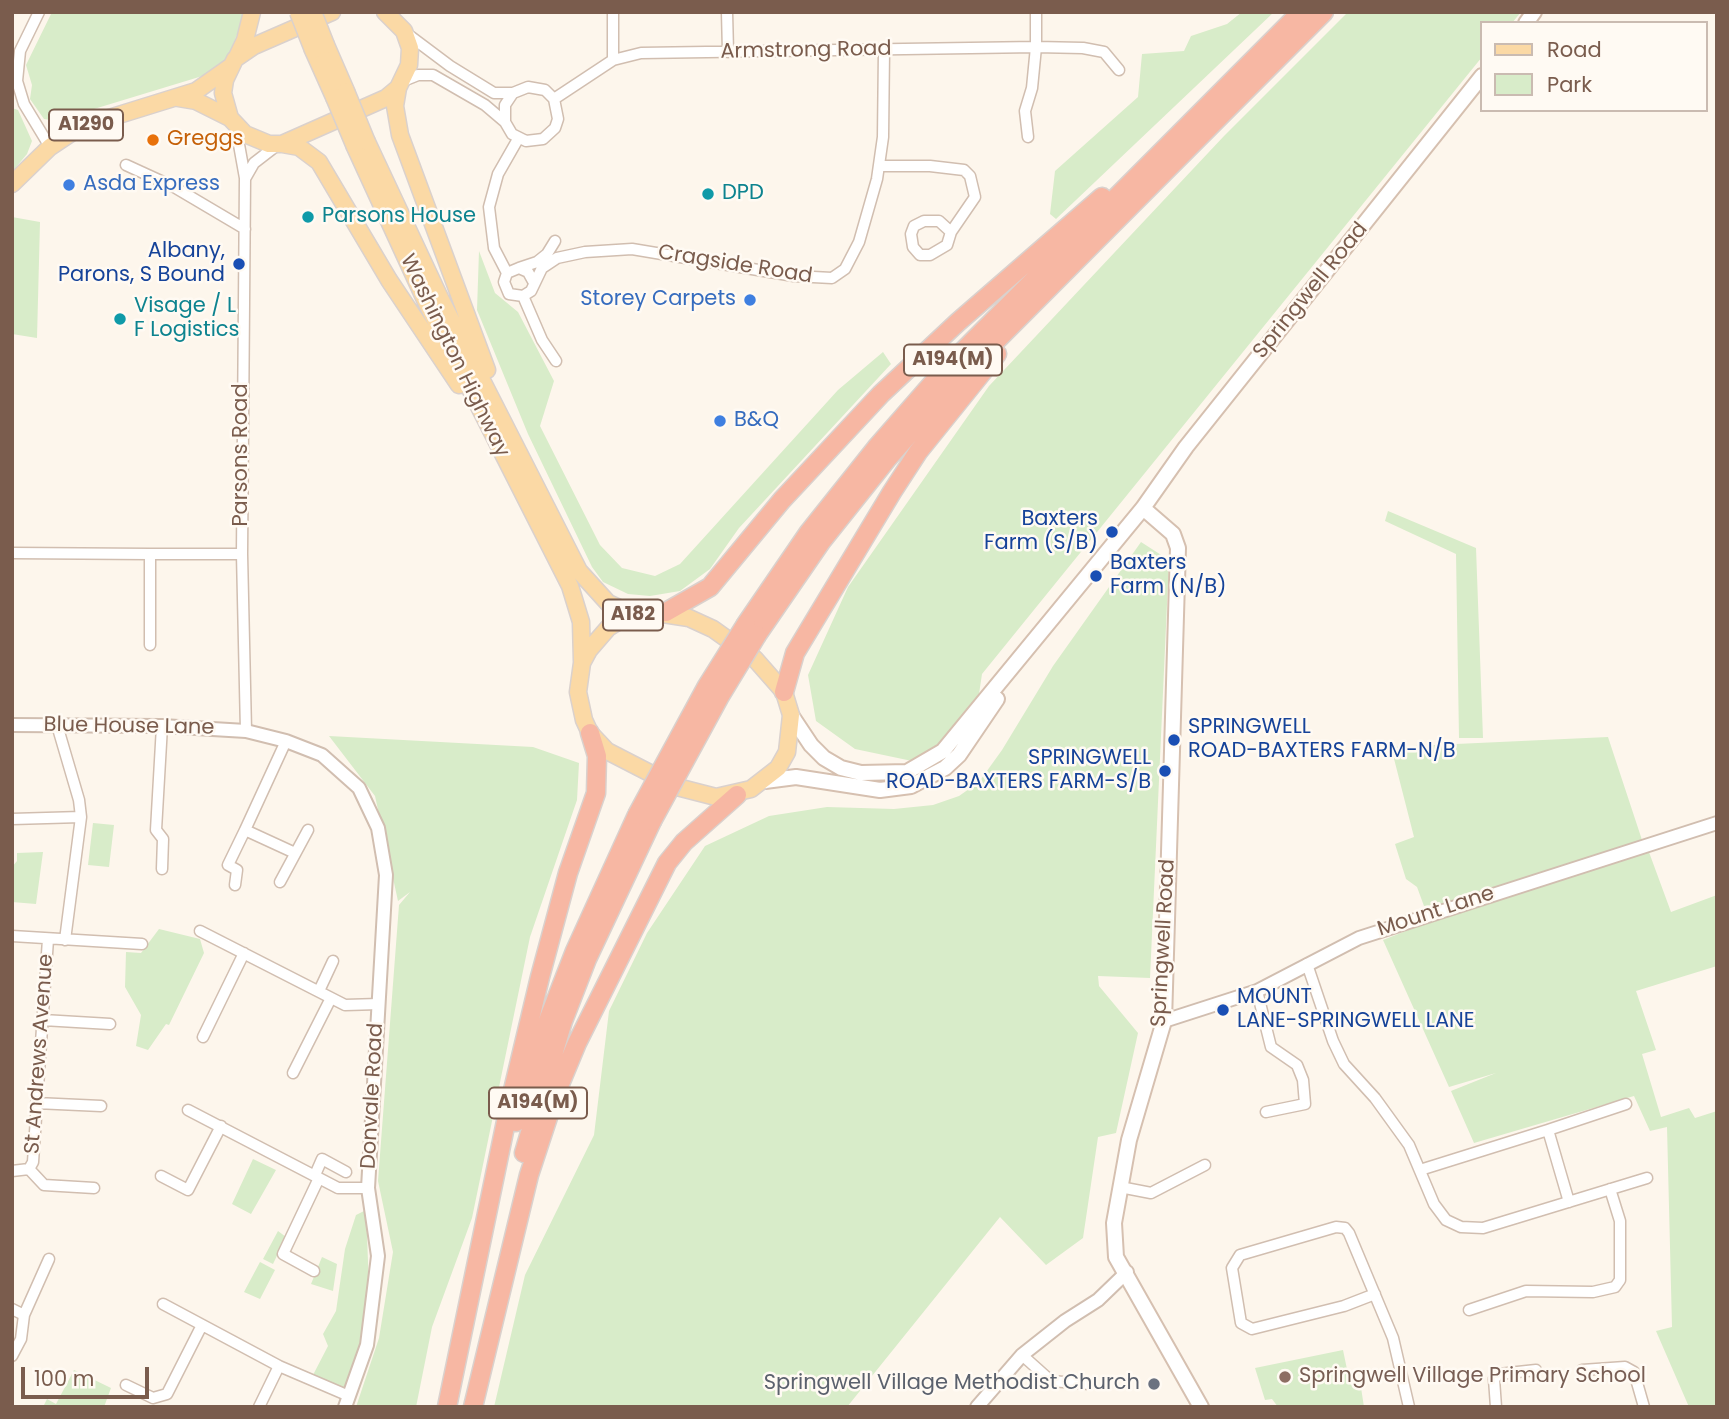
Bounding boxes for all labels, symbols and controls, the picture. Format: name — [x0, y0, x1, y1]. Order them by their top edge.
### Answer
legend — [1480, 21, 1708, 112]
text: Road — [1547, 35, 1602, 64]
street label: Armstrong Road — [720, 37, 892, 65]
text: Park — [1547, 70, 1592, 99]
road number: A1290 — [49, 110, 123, 140]
place label: Greggs — [167, 127, 244, 153]
marker: Greggs — [145, 132, 161, 148]
place label: Asda Express — [83, 172, 220, 198]
marker: Asda Express — [61, 177, 77, 193]
place label: DPD — [722, 181, 764, 207]
marker: DPD — [700, 186, 716, 202]
place label: Parsons House — [322, 204, 476, 230]
marker: Parsons House — [300, 209, 316, 225]
street label: Springwell Road — [1248, 218, 1374, 364]
place label: Albany, Parons, S Bound — [58, 239, 225, 289]
street label: Cragside Road — [656, 240, 814, 290]
street label: Washington Highway — [394, 250, 514, 462]
marker: Albany, Parons, S Bound — [231, 256, 247, 272]
place label: Storey Carpets — [580, 287, 736, 313]
marker: Storey Carpets — [742, 292, 758, 308]
place label: Visage / L F Logistics — [134, 294, 240, 344]
marker: Visage / L F Logistics — [112, 311, 128, 327]
road number: A194(M) — [904, 344, 1002, 376]
street label: Parsons Road — [229, 383, 255, 527]
place label: B&Q — [734, 408, 779, 434]
marker: B&Q — [712, 413, 728, 429]
place label: Baxters Farm (S/B) — [984, 507, 1098, 557]
marker: Baxters Farm (S/B) — [1104, 524, 1120, 540]
place label: Baxters Farm (N/B) — [1110, 551, 1227, 601]
marker: Baxters Farm (N/B) — [1088, 568, 1104, 584]
road number: A182 — [603, 600, 663, 630]
street label: Blue House Lane — [43, 713, 215, 741]
place label: SPRINGWELL ROAD-BAXTERS FARM-N/B — [1188, 715, 1456, 765]
marker: SPRINGWELL ROAD-BAXTERS FARM-N/B — [1166, 732, 1182, 748]
place label: SPRINGWELL ROAD-BAXTERS FARM-S/B — [886, 746, 1151, 796]
marker: SPRINGWELL ROAD-BAXTERS FARM-S/B — [1157, 763, 1173, 779]
street label: Springwell Road — [1147, 858, 1181, 1028]
street label: Mount Lane — [1374, 881, 1498, 943]
street label: St Andrews Avenue — [20, 953, 60, 1155]
place label: MOUNT LANE-SPRINGWELL LANE — [1237, 985, 1475, 1035]
marker: MOUNT LANE-SPRINGWELL LANE — [1215, 1002, 1231, 1018]
street label: Donvale Road — [357, 1022, 389, 1170]
road number: A194(M) — [489, 1088, 587, 1119]
scale bar — [24, 1352, 152, 1396]
text: 100 m — [34, 1364, 94, 1393]
place label: Springwell Village Primary School — [1299, 1364, 1646, 1390]
marker: Springwell Village Primary School — [1277, 1369, 1293, 1385]
place label: Springwell Village Methodist Church — [764, 1371, 1140, 1397]
marker: Springwell Village Methodist Church — [1146, 1376, 1162, 1392]

